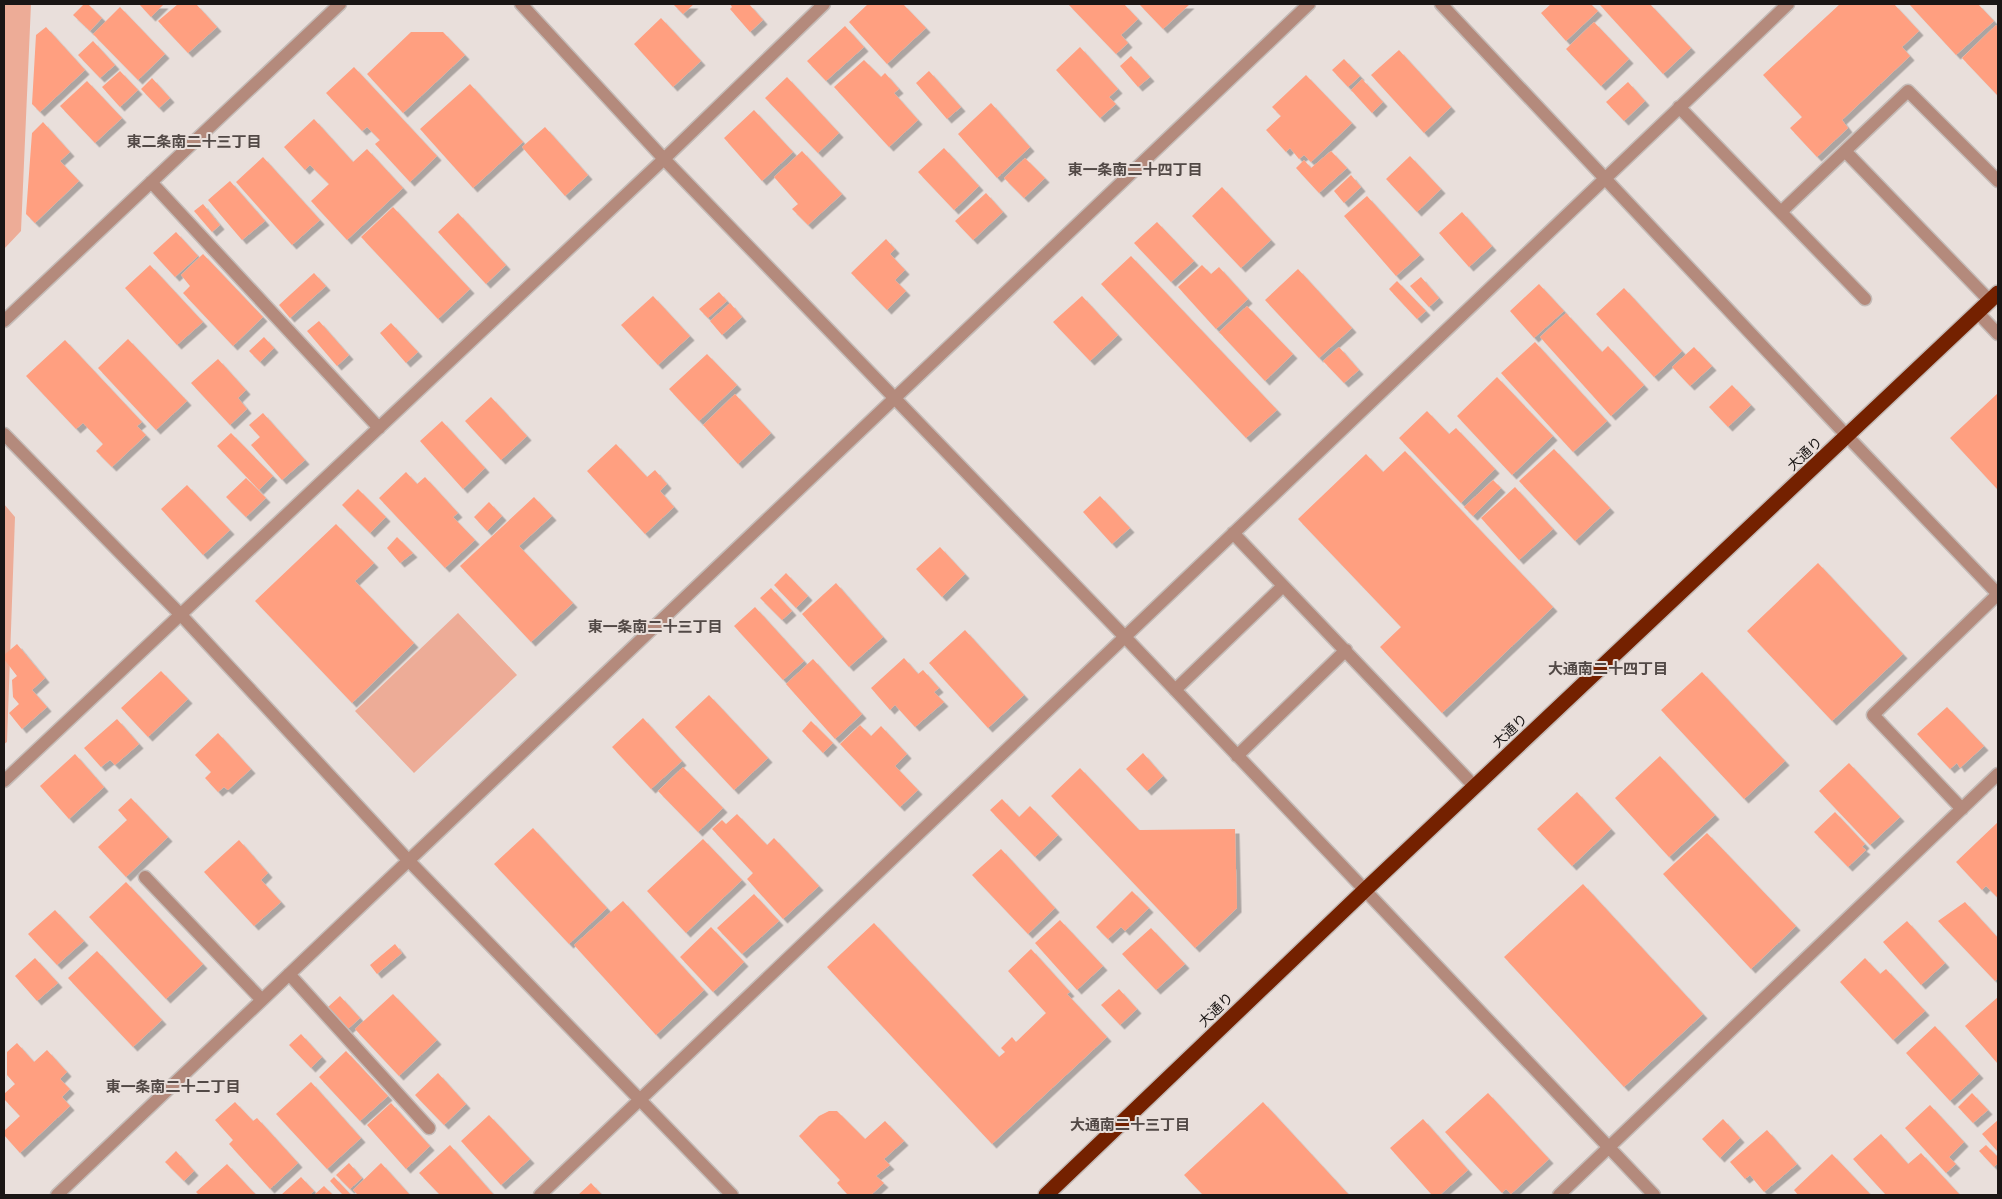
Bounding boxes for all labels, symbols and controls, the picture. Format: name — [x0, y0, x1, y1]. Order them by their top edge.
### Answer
district label: 東二条南二十三丁目 — [126, 133, 262, 151]
district label: 東一条南二十四丁目 — [1067, 161, 1203, 179]
street label: 大通り — [1784, 433, 1826, 475]
district label: 東一条南二十三丁目 — [587, 618, 723, 636]
district label: 大通南二十四丁目 — [1548, 660, 1668, 678]
street label: 大通り — [1489, 710, 1531, 752]
street label: 大通り — [1195, 989, 1237, 1031]
district label: 東一条南二十二丁目 — [105, 1078, 241, 1096]
district label: 大通南二十三丁目 — [1070, 1116, 1190, 1134]

